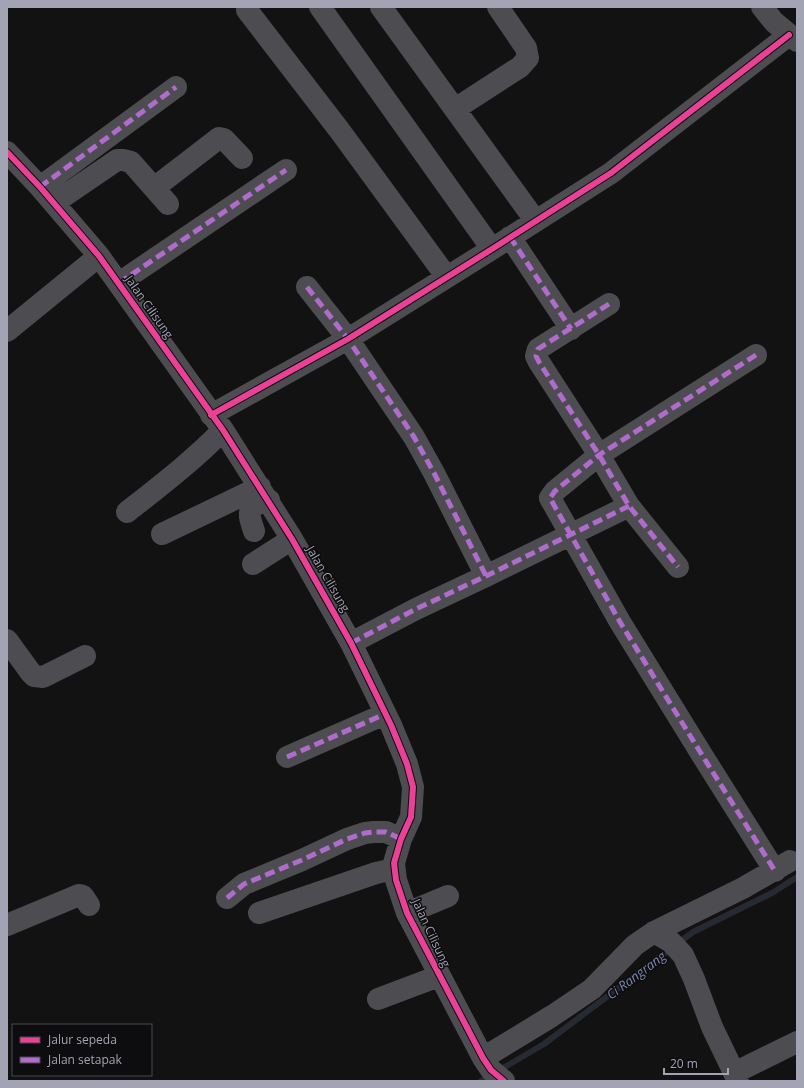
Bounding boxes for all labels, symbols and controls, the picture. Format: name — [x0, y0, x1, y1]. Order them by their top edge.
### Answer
street label: Jalan Cilisung — [121, 271, 178, 342]
street label: Jalan Cilisung — [302, 542, 354, 615]
street label: Jalan Cilisung — [408, 895, 455, 970]
water label: Ci Rangrang — [603, 946, 670, 1003]
legend — [12, 1024, 152, 1076]
text: Jalur sepeda — [47, 1031, 117, 1048]
scale bar — [664, 1050, 728, 1076]
text: Jalan setapak — [47, 1051, 122, 1068]
text: 20 m — [670, 1055, 698, 1072]

